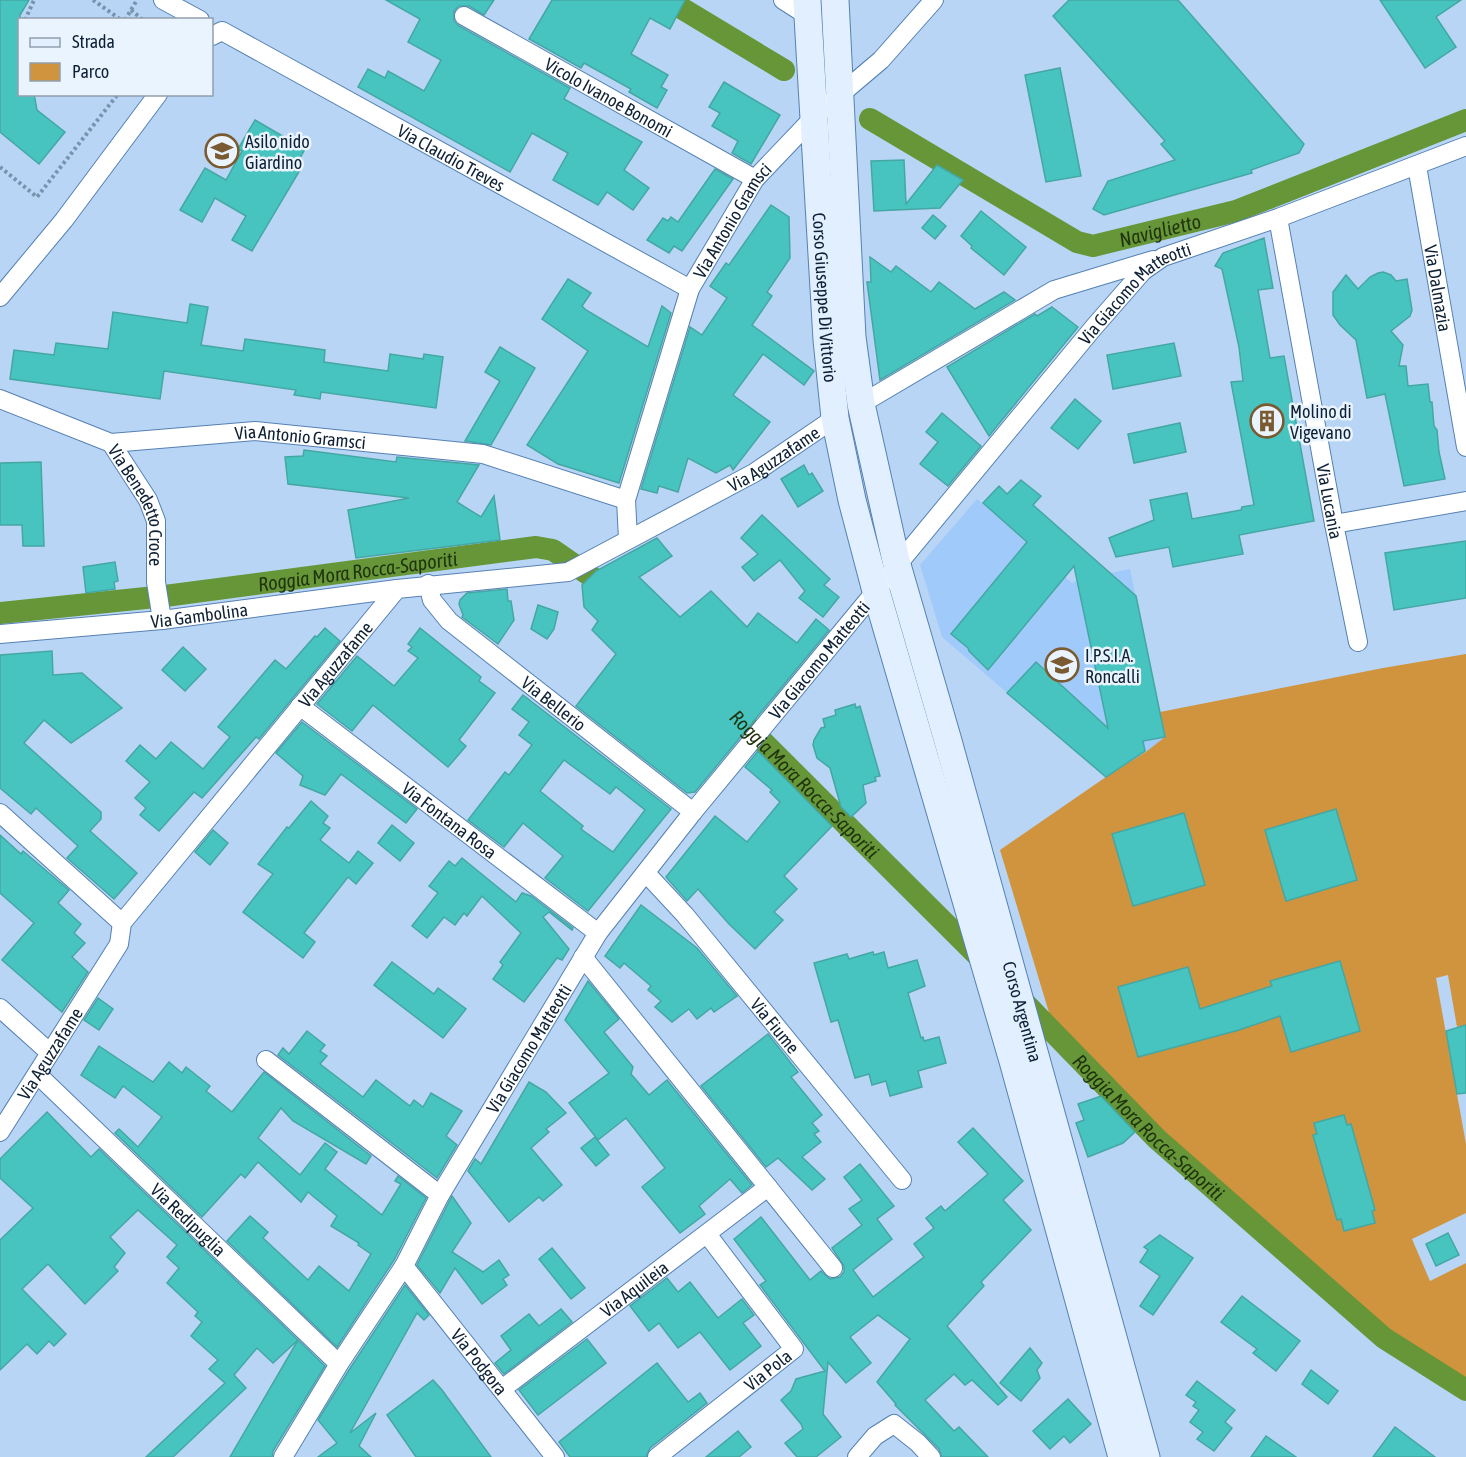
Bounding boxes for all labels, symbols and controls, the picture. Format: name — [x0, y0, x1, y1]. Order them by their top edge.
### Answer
legend — [18, 18, 213, 96]
text: Strada — [72, 31, 115, 52]
street label: Vicolo Ivanoe Bonomi — [541, 53, 676, 141]
text: Parco — [72, 61, 109, 82]
street label: Via Claudio Treves — [394, 119, 509, 195]
place label: Asilo nido Giardino — [245, 131, 310, 173]
school or university icon: Asilo nido Giardino — [204, 133, 240, 169]
street label: Via Antonio Gramsci — [688, 158, 775, 282]
water label: Naviglietto — [1117, 209, 1203, 251]
street label: Corso Giuseppe Di Vittorio — [809, 212, 842, 383]
street label: Via Giacomo Matteotti — [1074, 238, 1193, 348]
street label: Via Dalmazia — [1420, 243, 1456, 333]
place label: Molino di Vigevano — [1290, 401, 1352, 443]
building icon: Molino di Vigevano — [1249, 403, 1285, 439]
street label: Via Antonio Gramsci — [234, 420, 367, 453]
street label: Via Aguzzafame — [724, 421, 823, 496]
street label: Via Benedetto Croce — [104, 440, 167, 566]
street label: Via Lucania — [1313, 462, 1347, 541]
water label: Roggia Mora Rocca-Saporiti — [256, 546, 459, 595]
street label: Via Giacomo Matteotti — [764, 597, 874, 723]
street label: Via Gambolina — [150, 598, 249, 631]
street label: Via Aguzzafame — [294, 617, 377, 711]
place label: I.P.S.I.A. Roncalli — [1085, 645, 1140, 687]
school or university icon: I.P.S.I.A. Roncalli — [1044, 647, 1080, 683]
street label: Via Bellerio — [518, 672, 591, 735]
water label: Roggia Mora Rocca-Saporiti — [726, 705, 884, 863]
street label: Via Fontana Rosa — [398, 777, 501, 863]
street label: Corso Argentina — [999, 959, 1047, 1064]
street label: Via Giacomo Matteotti — [482, 980, 575, 1117]
street label: Via Fiume — [747, 994, 804, 1057]
street label: Via Aguzzafame — [13, 1003, 87, 1103]
water label: Roggia Mora Rocca-Saporiti — [1069, 1049, 1230, 1205]
street label: Via Redipuglia — [147, 1179, 230, 1260]
street label: Via Aquileia — [596, 1256, 672, 1321]
street label: Via Podgora — [447, 1324, 512, 1399]
street label: Via Pola — [740, 1345, 795, 1395]

